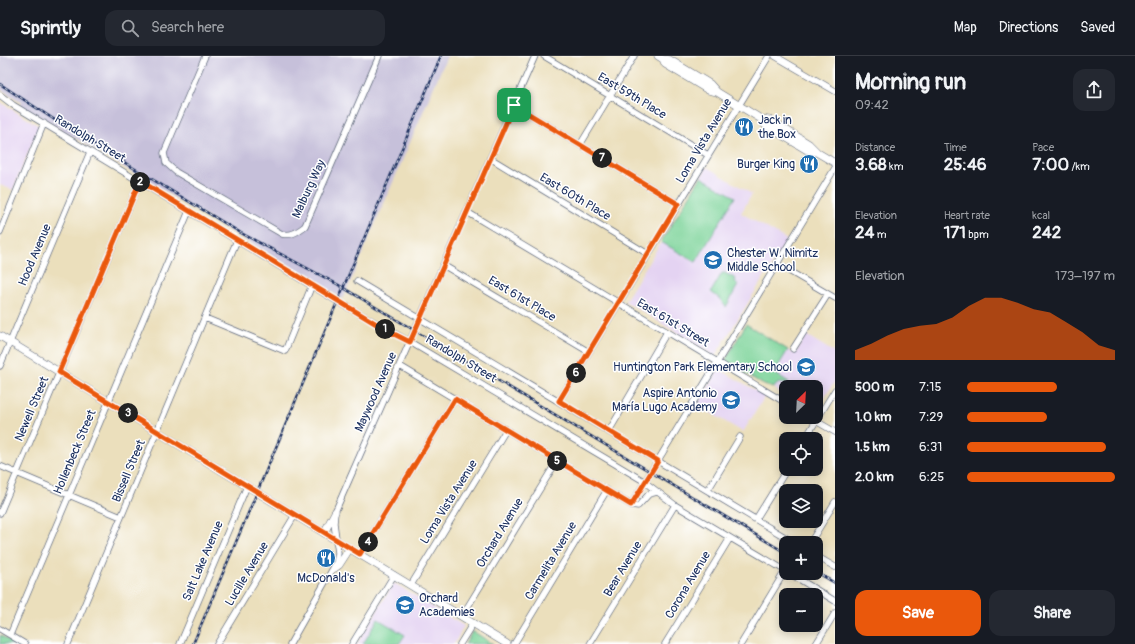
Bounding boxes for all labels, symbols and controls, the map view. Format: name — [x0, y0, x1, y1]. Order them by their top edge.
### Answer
search box — [105, 10, 385, 46]
text: Sprintly — [20, 16, 81, 40]
icon: search — [119, 17, 141, 39]
text: Search here — [151, 18, 224, 37]
text: Map — [954, 19, 977, 36]
text: Directions — [999, 19, 1058, 36]
text: Saved — [1080, 19, 1115, 36]
text: Morning run — [855, 68, 966, 96]
button: share — [1073, 69, 1115, 111]
street label: East 59th Place — [595, 70, 669, 122]
pin — [497, 88, 531, 122]
icon: arrive — [503, 94, 525, 116]
street label: Loma Vista Avenue — [673, 96, 735, 186]
text: 09:42 — [855, 97, 889, 113]
street label: Randolph Street — [52, 112, 128, 166]
place label: Jack in the Box — [757, 113, 796, 142]
restaurant icon: Jack in the Box — [733, 116, 755, 138]
text: Distance — [855, 141, 895, 154]
text: Time — [944, 141, 967, 154]
text: Pace — [1032, 141, 1054, 154]
pin: 7 — [592, 148, 612, 168]
text: 7 — [599, 151, 605, 164]
restaurant icon: Burger King — [798, 153, 820, 175]
text: 3.68 — [855, 154, 887, 175]
text: 25:46 — [944, 154, 987, 175]
text: 7:00 — [1032, 154, 1069, 175]
street label: Malburg Way — [289, 157, 329, 221]
place label: Burger King — [737, 157, 795, 172]
text: km — [887, 160, 903, 173]
text: /km — [1069, 160, 1090, 173]
street label: East 60th Place — [537, 170, 613, 224]
pin: 2 — [130, 172, 150, 192]
text: 2 — [137, 175, 143, 188]
text: Elevation — [855, 209, 897, 222]
text: Heart rate — [944, 209, 990, 222]
text: kcal — [1032, 209, 1050, 222]
street label: Hood Avenue — [15, 222, 55, 288]
text: 24 — [855, 222, 874, 243]
text: 171 — [944, 222, 966, 243]
text: 242 — [1032, 222, 1061, 243]
text: m — [874, 228, 887, 241]
text: bpm — [966, 228, 989, 241]
place label: Chester W. Nimitz Middle School — [727, 246, 818, 275]
school or university icon: Chester W. Nimitz Middle School — [702, 249, 724, 271]
text: Elevation — [855, 268, 905, 284]
text: 173–197 m — [1055, 268, 1115, 284]
street label: East 61st Place — [485, 273, 559, 325]
street label: East 61st Street — [634, 296, 712, 351]
pin: 1 — [375, 319, 395, 339]
text: 1 — [383, 322, 387, 335]
street label: Randolph Street — [423, 332, 499, 386]
street label: Maywood Avenue — [352, 350, 400, 434]
school or university icon: Huntington Park Elementary School — [795, 356, 817, 378]
place label: Huntington Park Elementary School — [613, 360, 792, 375]
pin: 6 — [566, 363, 586, 383]
text: 6 — [573, 366, 579, 379]
street label: Newell Street — [12, 374, 52, 444]
text: 500 m — [855, 379, 894, 395]
text: 7:15 — [919, 379, 941, 395]
north arrow — [779, 380, 823, 424]
map controls — [779, 380, 823, 632]
place label: Aspire Antonio María Lugo Academy — [612, 386, 718, 415]
school or university icon: Aspire Antonio María Lugo Academy — [720, 389, 742, 411]
pin: 3 — [118, 403, 138, 423]
text: 3 — [125, 406, 131, 419]
street label: Hollenbeck Street — [50, 407, 100, 496]
text: 1.0 km — [855, 409, 892, 425]
text: 7:29 — [919, 409, 943, 425]
button: locate — [779, 432, 823, 476]
street label: Bissell Street — [109, 437, 149, 505]
text: 1.5 km — [855, 439, 890, 455]
text: 6:31 — [919, 439, 942, 455]
pin: 5 — [547, 451, 567, 471]
text: 5 — [554, 454, 560, 467]
street label: Loma Vista Avenue — [417, 457, 481, 547]
text: 2.0 km — [855, 469, 894, 485]
text: 6:25 — [919, 469, 944, 485]
button: layers — [779, 484, 823, 528]
street label: Orchard Avenue — [473, 495, 527, 571]
street label: Salt Lake Avenue — [179, 519, 227, 603]
street label: Carmelita Avenue — [522, 519, 580, 603]
pin: 4 — [358, 532, 378, 552]
text: 4 — [365, 535, 371, 548]
button: + — [779, 536, 823, 580]
street label: Bear Avenue — [601, 538, 645, 599]
street label: Lucille Avenue — [222, 539, 272, 609]
restaurant icon: McDonald's — [315, 547, 337, 569]
street label: Corona Avenue — [662, 548, 714, 621]
place label: McDonald's — [297, 571, 355, 586]
button: − — [779, 588, 823, 632]
button: Save — [855, 590, 981, 636]
button: Share — [989, 590, 1115, 636]
place label: Orchard Academies — [419, 591, 475, 620]
school or university icon: Orchard Academies — [394, 594, 416, 616]

